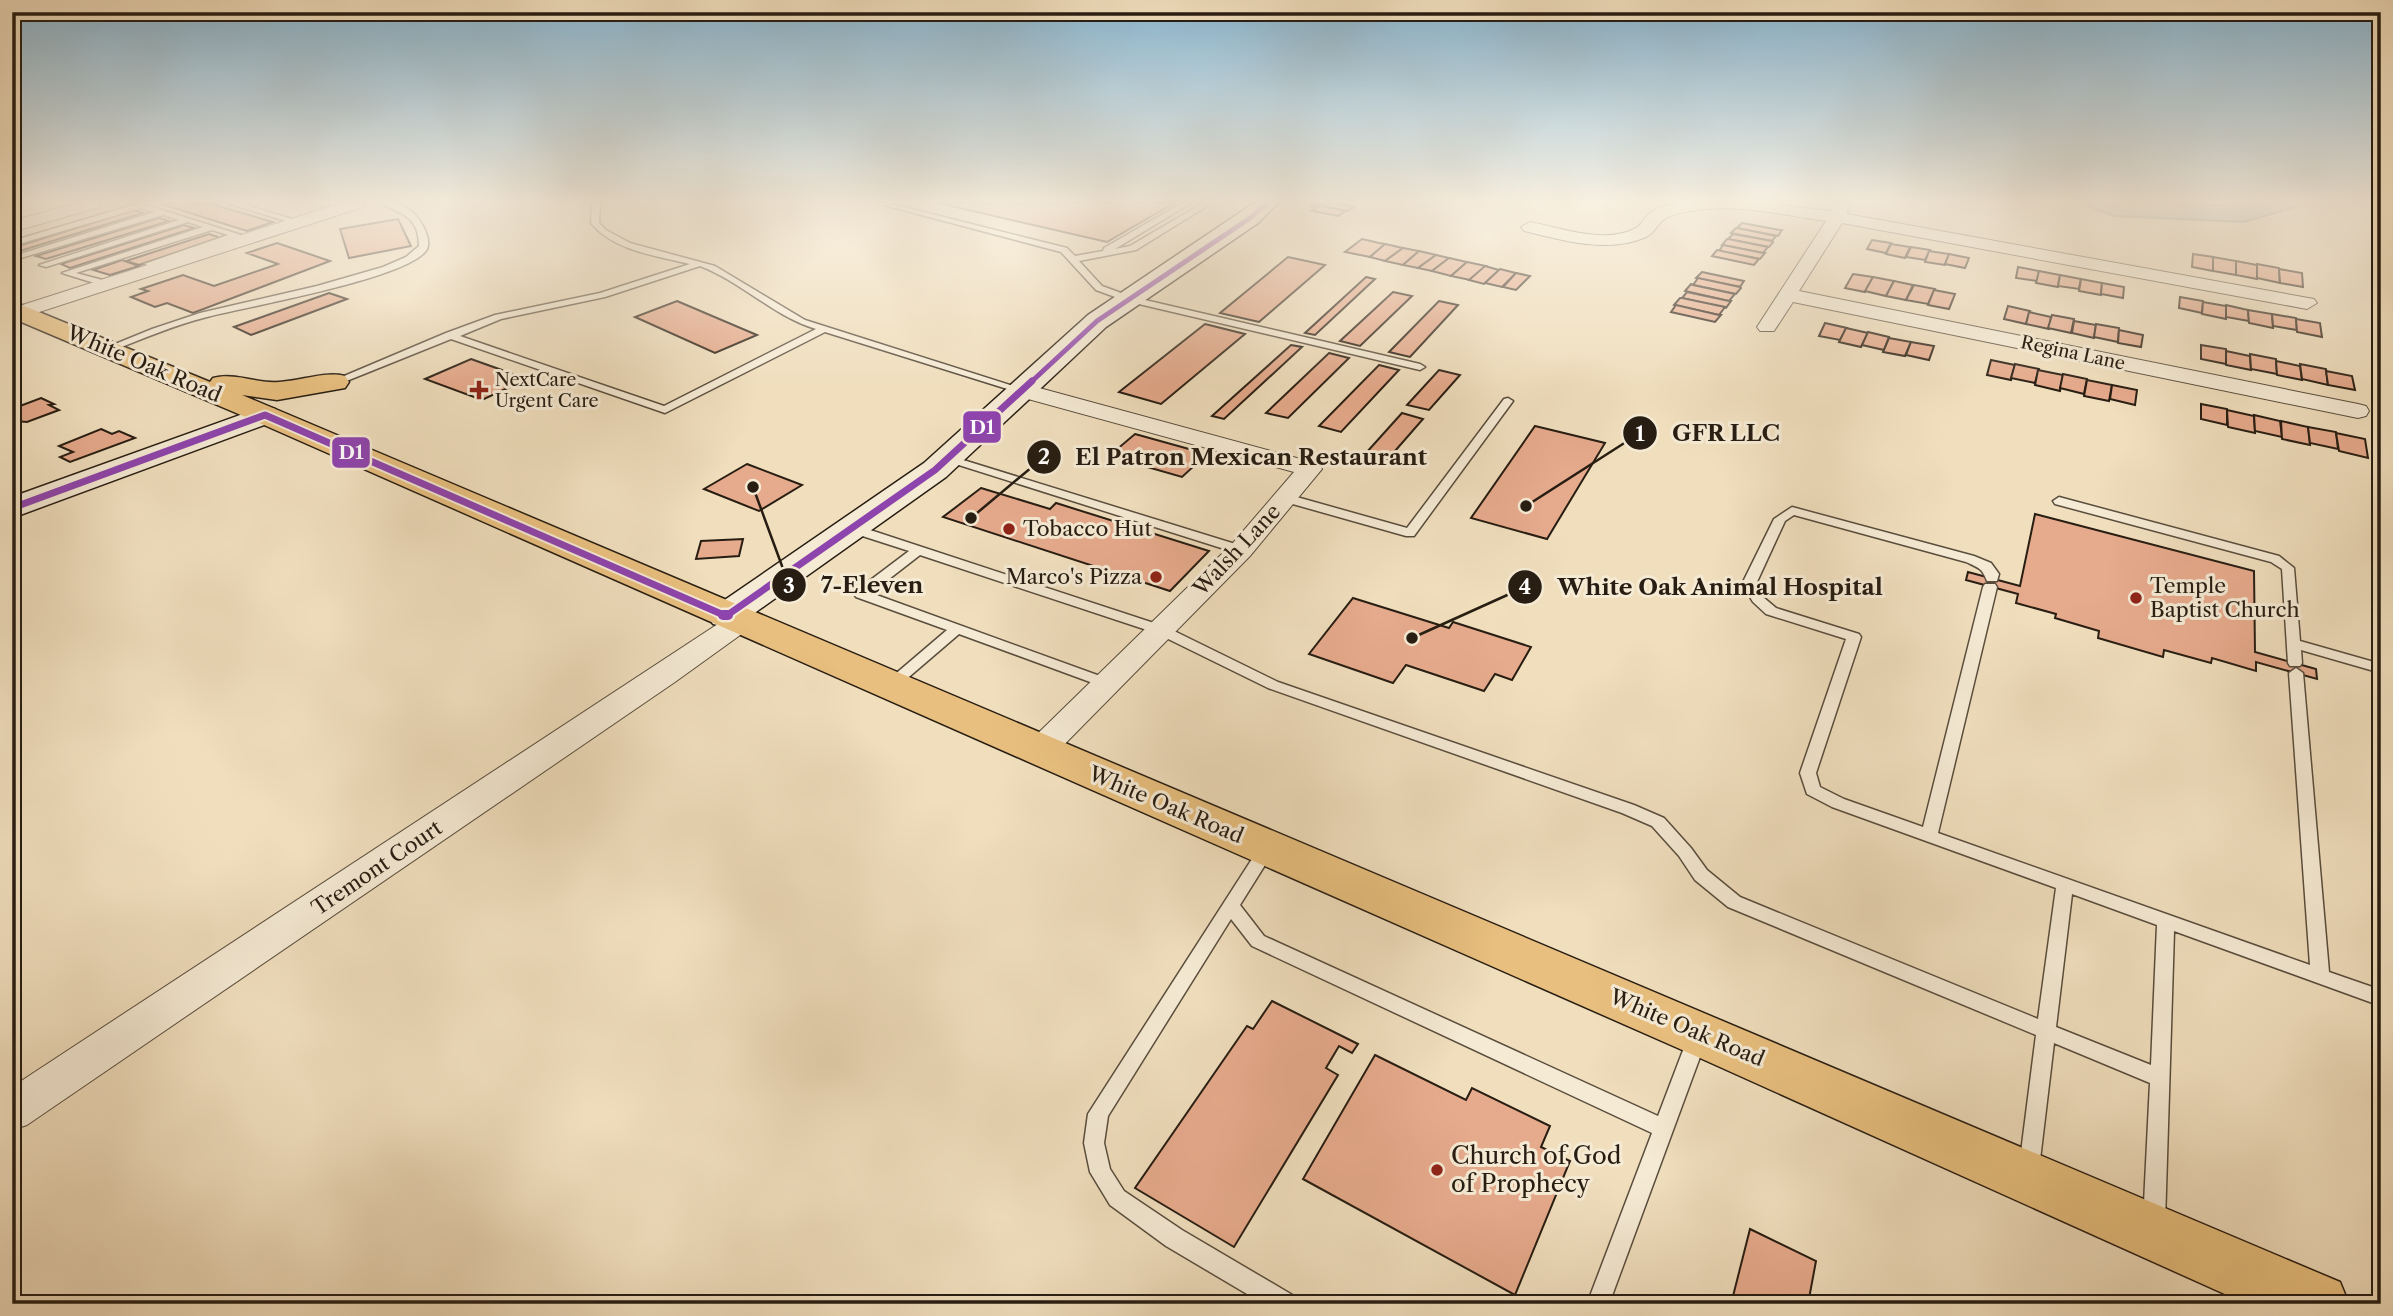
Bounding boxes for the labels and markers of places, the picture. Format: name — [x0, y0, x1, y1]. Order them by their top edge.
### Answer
place label: NextCare Urgent Care — [495, 369, 599, 412]
marker: NextCare Urgent Care — [469, 380, 489, 400]
callout: GFR LLC — [1623, 411, 1795, 455]
callout: El Patron Mexican Restaurant — [1026, 435, 1441, 479]
place label: Tobacco Hut — [1023, 516, 1152, 541]
marker: Tobacco Hut — [1001, 521, 1017, 537]
callout: 7-Eleven — [772, 563, 937, 607]
place label: Marco's Pizza — [1006, 564, 1143, 589]
callout: White Oak Animal Hospital — [1507, 565, 1897, 609]
marker: Marco's Pizza — [1148, 569, 1164, 585]
place label: Temple Baptist Church — [2150, 573, 2300, 622]
marker: Temple Baptist Church — [2128, 590, 2144, 606]
place label: Church of God of Prophecy — [1451, 1141, 1622, 1198]
marker: Church of God of Prophecy — [1429, 1162, 1445, 1178]

